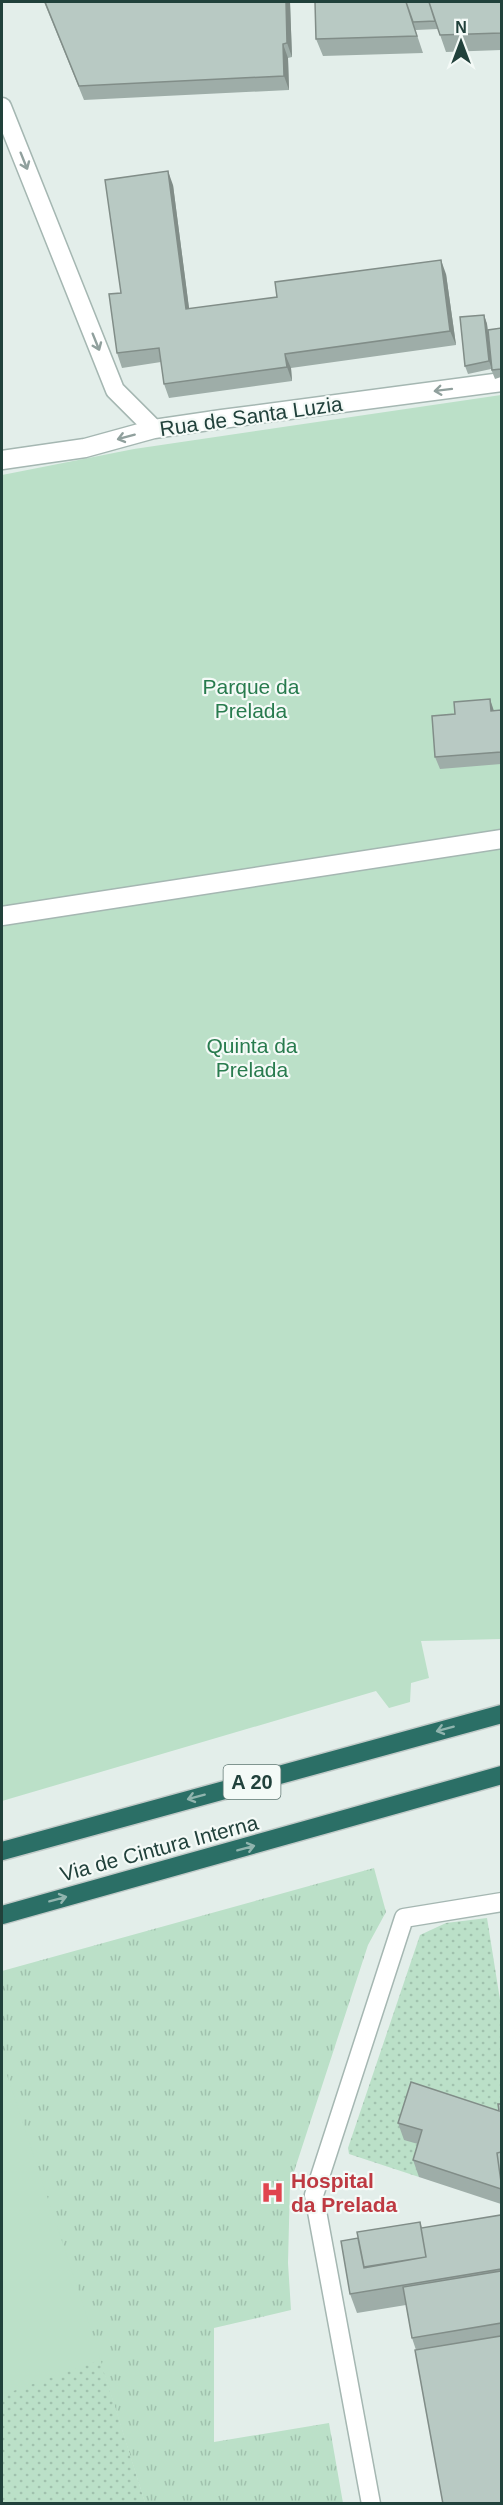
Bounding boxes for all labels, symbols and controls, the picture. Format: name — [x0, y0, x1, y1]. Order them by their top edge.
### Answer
north arrow — [431, 12, 491, 72]
text: N — [455, 19, 467, 36]
one-way arrow — [19, 151, 30, 170]
one-way arrow — [91, 332, 102, 351]
one-way arrow — [434, 385, 454, 396]
street label: Rua de Santa Luzia — [158, 392, 344, 440]
one-way arrow — [117, 432, 136, 443]
park label: Parque da Prelada — [203, 675, 300, 722]
park label: Quinta da Prelada — [206, 1034, 298, 1081]
one-way arrow — [436, 1724, 455, 1736]
road number: A 20 — [224, 1765, 280, 1799]
one-way arrow — [187, 1792, 206, 1804]
street label: Via de Cintura Interna — [58, 1810, 261, 1885]
one-way arrow — [236, 1841, 255, 1853]
one-way arrow — [48, 1893, 67, 1905]
place label: Hospital da Prelada — [291, 2169, 398, 2216]
hospital icon: Hospital da Prelada — [260, 2179, 286, 2205]

